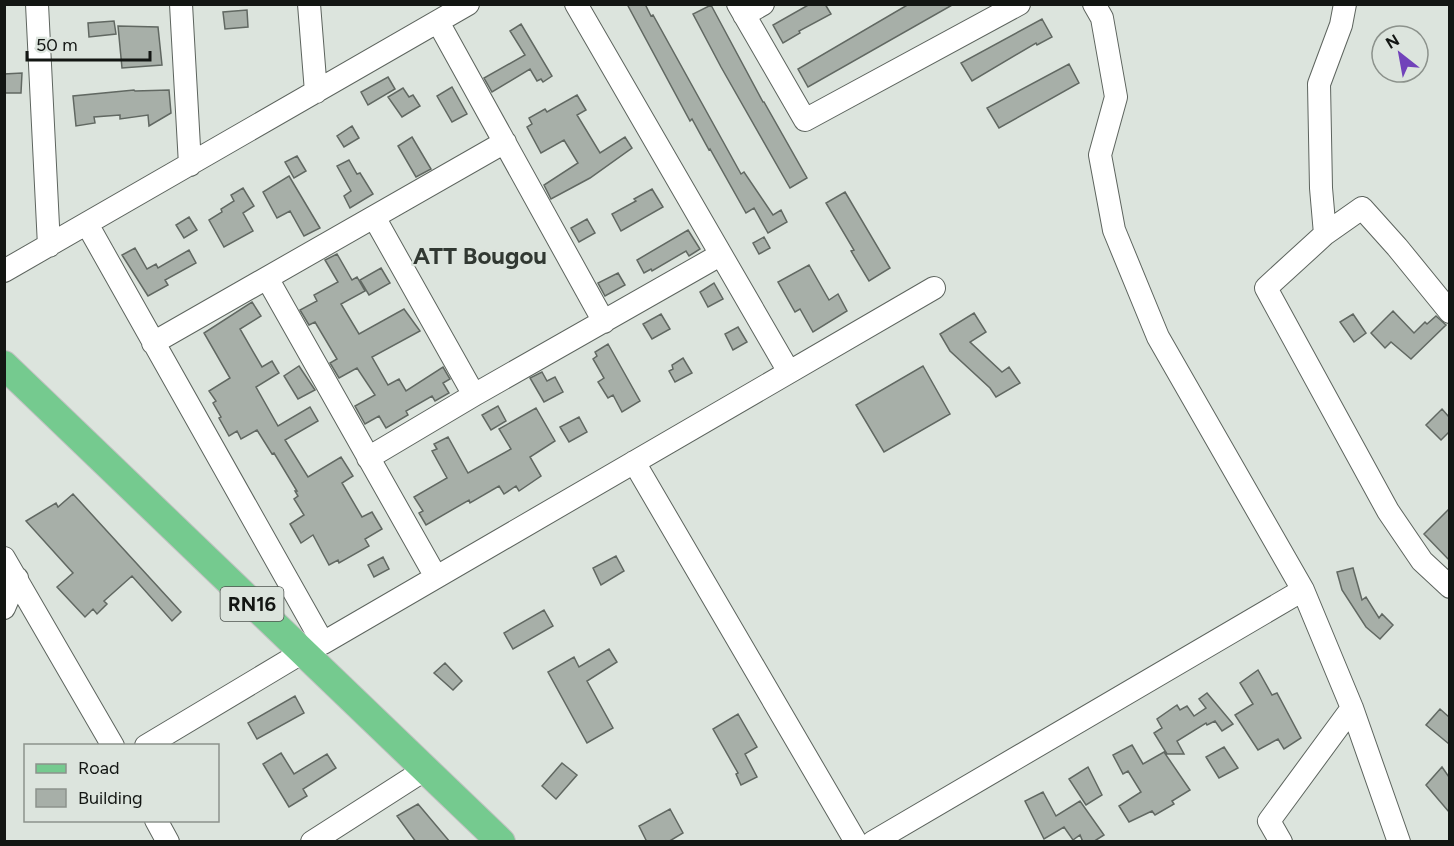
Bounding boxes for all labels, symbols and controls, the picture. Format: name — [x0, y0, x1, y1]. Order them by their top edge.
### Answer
scale bar — [27, 24, 150, 62]
north arrow — [1370, 24, 1430, 84]
text: N — [1382, 30, 1403, 53]
text: 50 m — [36, 34, 78, 56]
district label: ATT Bougou — [413, 241, 547, 270]
road number: RN16 — [220, 587, 284, 621]
legend — [24, 744, 219, 822]
text: Road — [78, 757, 119, 779]
text: Building — [78, 787, 143, 809]

